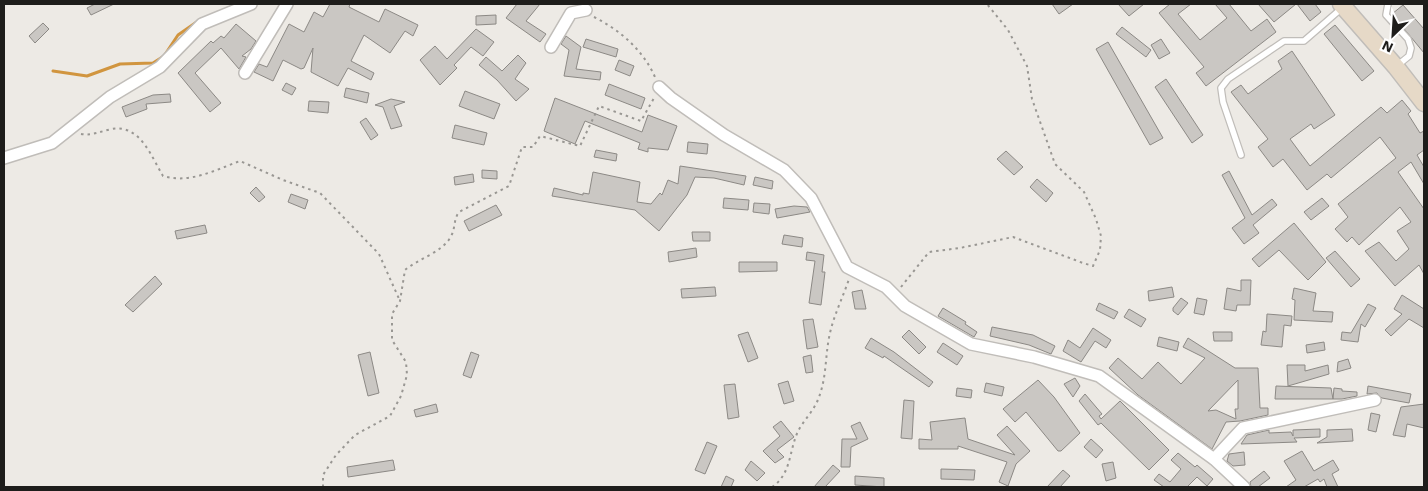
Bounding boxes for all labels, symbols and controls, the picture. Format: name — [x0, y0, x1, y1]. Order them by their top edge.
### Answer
north arrow — [1368, 10, 1418, 60]
text: N — [1379, 37, 1396, 56]

